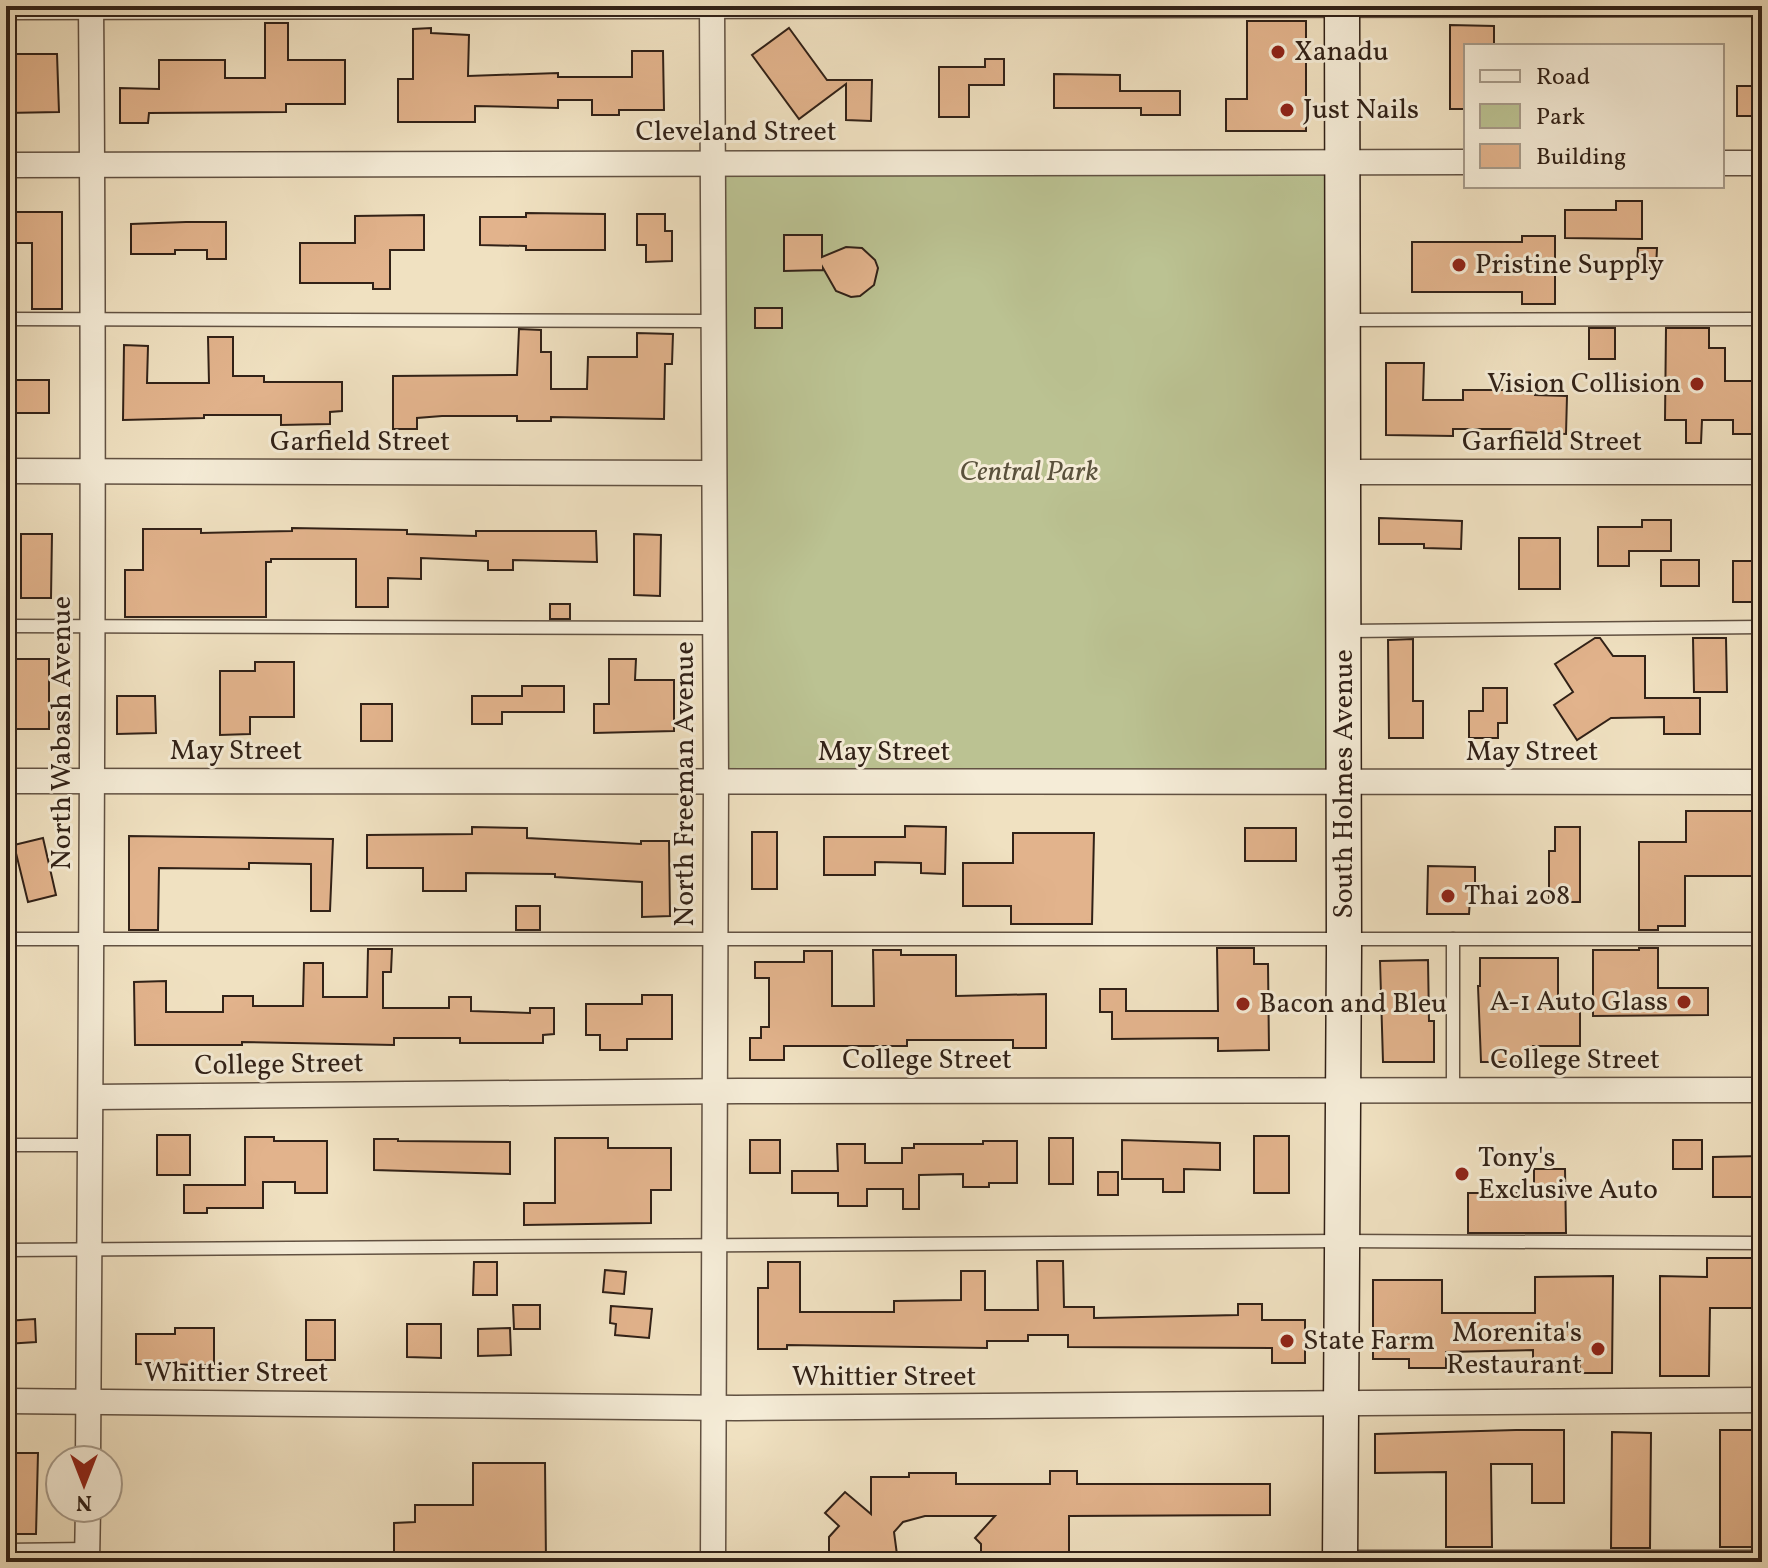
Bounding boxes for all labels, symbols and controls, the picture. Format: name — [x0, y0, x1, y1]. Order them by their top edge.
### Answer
place label: Xanadu — [1294, 33, 1389, 72]
marker: Xanadu — [1269, 43, 1287, 61]
legend — [1464, 44, 1724, 188]
text: Road — [1536, 61, 1590, 95]
place label: Just Nails — [1303, 91, 1419, 130]
marker: Just Nails — [1278, 101, 1296, 119]
text: Park — [1536, 101, 1585, 135]
street label: Cleveland Street — [635, 113, 837, 152]
text: Building — [1536, 141, 1626, 175]
place label: Pristine Supply — [1475, 246, 1664, 285]
marker: Pristine Supply — [1450, 256, 1468, 274]
place label: Vision Collision — [1487, 365, 1681, 404]
marker: Vision Collision — [1688, 375, 1706, 393]
street label: Garfield Street — [270, 423, 450, 462]
street label: Garfield Street — [1462, 423, 1642, 462]
park label: Central Park — [959, 453, 1099, 492]
street label: North Wabash Avenue — [43, 596, 82, 870]
street label: North Freeman Avenue — [666, 641, 705, 927]
street label: South Holmes Avenue — [1325, 649, 1364, 919]
street label: May Street — [170, 732, 302, 771]
street label: May Street — [818, 733, 950, 772]
street label: May Street — [1466, 733, 1598, 772]
place label: Thai 208 — [1464, 877, 1570, 916]
marker: Thai 208 — [1439, 887, 1457, 905]
place label: A-1 Auto Glass — [1490, 983, 1668, 1022]
place label: Bacon and Bleu — [1259, 985, 1447, 1024]
marker: A-1 Auto Glass — [1675, 993, 1693, 1011]
marker: Bacon and Bleu — [1234, 995, 1252, 1013]
street label: College Street — [842, 1041, 1012, 1080]
street label: College Street — [1490, 1041, 1660, 1080]
street label: College Street — [194, 1044, 364, 1086]
place label: Tony's Exclusive Auto — [1478, 1139, 1658, 1210]
marker: Tony's Exclusive Auto — [1453, 1165, 1471, 1183]
place label: Morenita's Restaurant — [1446, 1314, 1582, 1385]
place label: State Farm — [1303, 1322, 1435, 1361]
marker: State Farm — [1278, 1332, 1296, 1350]
marker: Morenita's Restaurant — [1589, 1340, 1607, 1358]
street label: Whittier Street — [144, 1354, 328, 1393]
street label: Whittier Street — [792, 1358, 976, 1397]
north arrow — [44, 1444, 124, 1524]
text: N — [76, 1486, 92, 1517]

